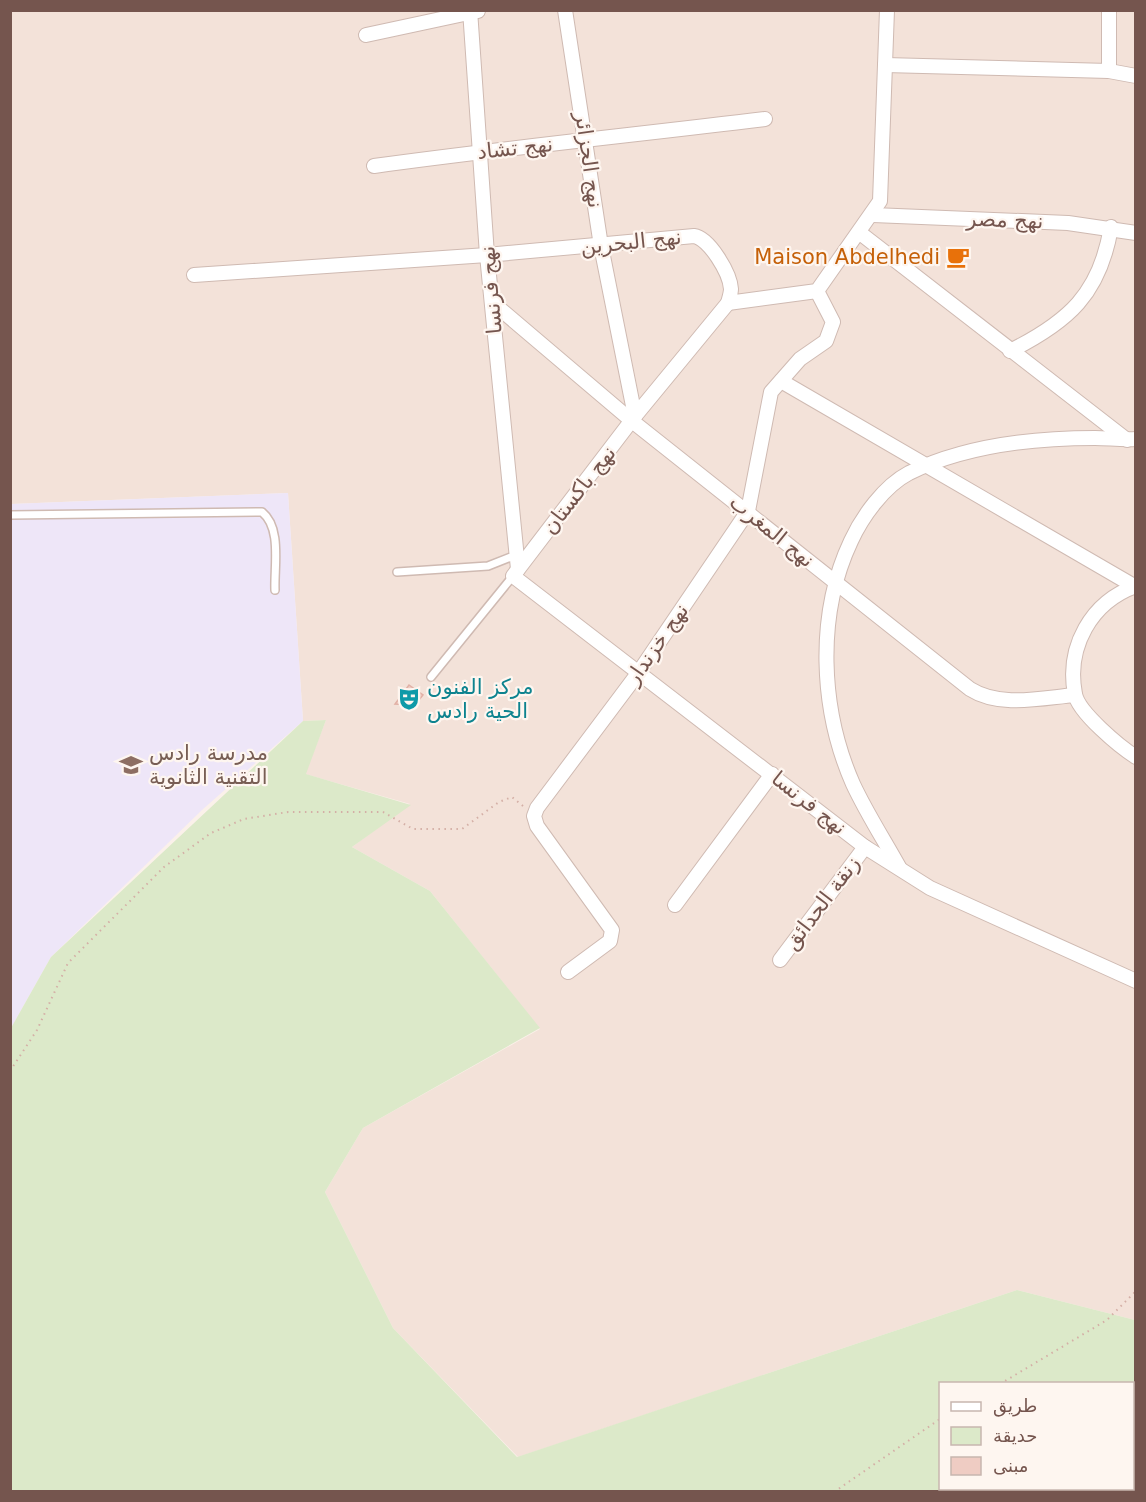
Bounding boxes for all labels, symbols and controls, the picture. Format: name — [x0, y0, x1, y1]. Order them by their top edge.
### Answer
street label: نهج الجزائر — [570, 110, 608, 209]
street label: نهج تشاد — [476, 132, 554, 164]
street label: نهج مصر — [965, 207, 1044, 233]
street label: نهج البحرين — [579, 225, 683, 259]
cafe icon: Maison Abdelhedi — [945, 244, 971, 270]
street label: نهج فرنسا — [475, 245, 507, 335]
place label: Maison Abdelhedi — [754, 245, 940, 269]
street label: نهج باكستان — [537, 441, 621, 539]
street label: نهج المغرب — [725, 490, 819, 572]
street label: نهج خزندار — [620, 599, 694, 690]
place label: مركز الفنون الحية رادس — [427, 675, 534, 723]
theatre icon: مركز الفنون الحية رادس — [396, 686, 422, 712]
place label: مدرسة رادس التقنية الثانوية — [149, 741, 268, 789]
school or university icon: مدرسة رادس التقنية الثانوية — [118, 752, 144, 778]
street label: نهج فرنسا — [767, 766, 851, 840]
street label: زنقة الحدائق — [779, 852, 865, 954]
legend — [939, 1382, 1134, 1490]
text: طريق — [993, 1395, 1037, 1417]
text: حديقة — [993, 1425, 1037, 1446]
text: مبنى — [993, 1455, 1029, 1476]

